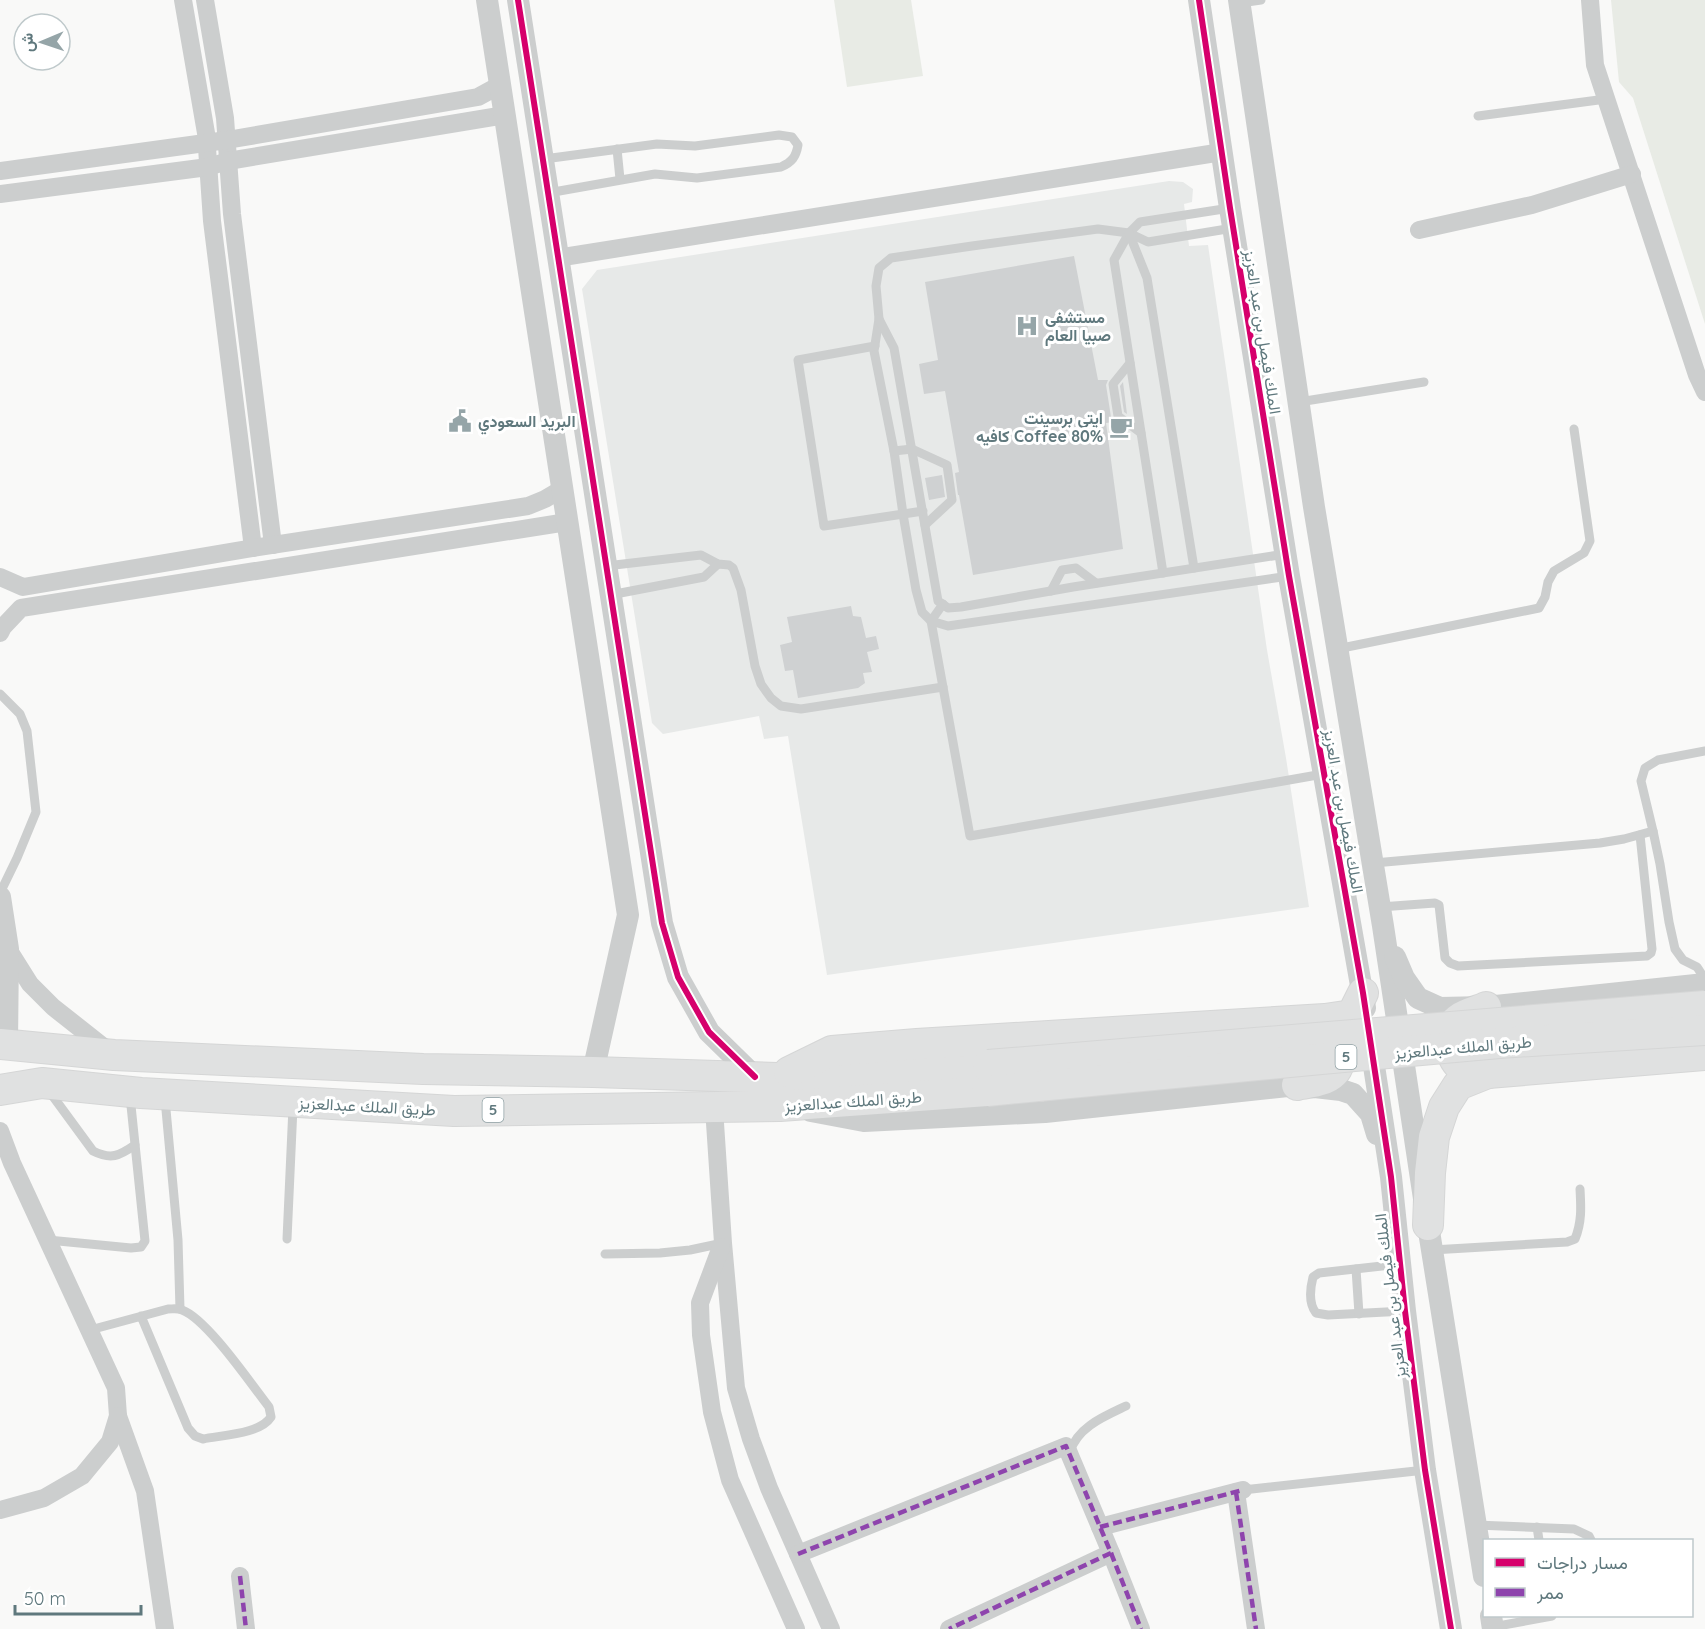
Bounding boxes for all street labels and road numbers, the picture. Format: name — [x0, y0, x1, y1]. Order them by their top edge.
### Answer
street label: الملك فيصل بن عبد العزيز — [1239, 247, 1286, 416]
street label: الملك فيصل بن عبد العزيز — [1319, 726, 1368, 895]
street label: طريق الملك عبدالعزيز — [1393, 1031, 1532, 1064]
road number: 5 — [1336, 1045, 1356, 1069]
street label: طريق الملك عبدالعزيز — [783, 1086, 922, 1117]
street label: طريق الملك عبدالعزيز — [297, 1092, 436, 1121]
road number: 5 — [482, 1098, 504, 1122]
street label: الملك فيصل بن عبد العزيز — [1370, 1212, 1411, 1381]

